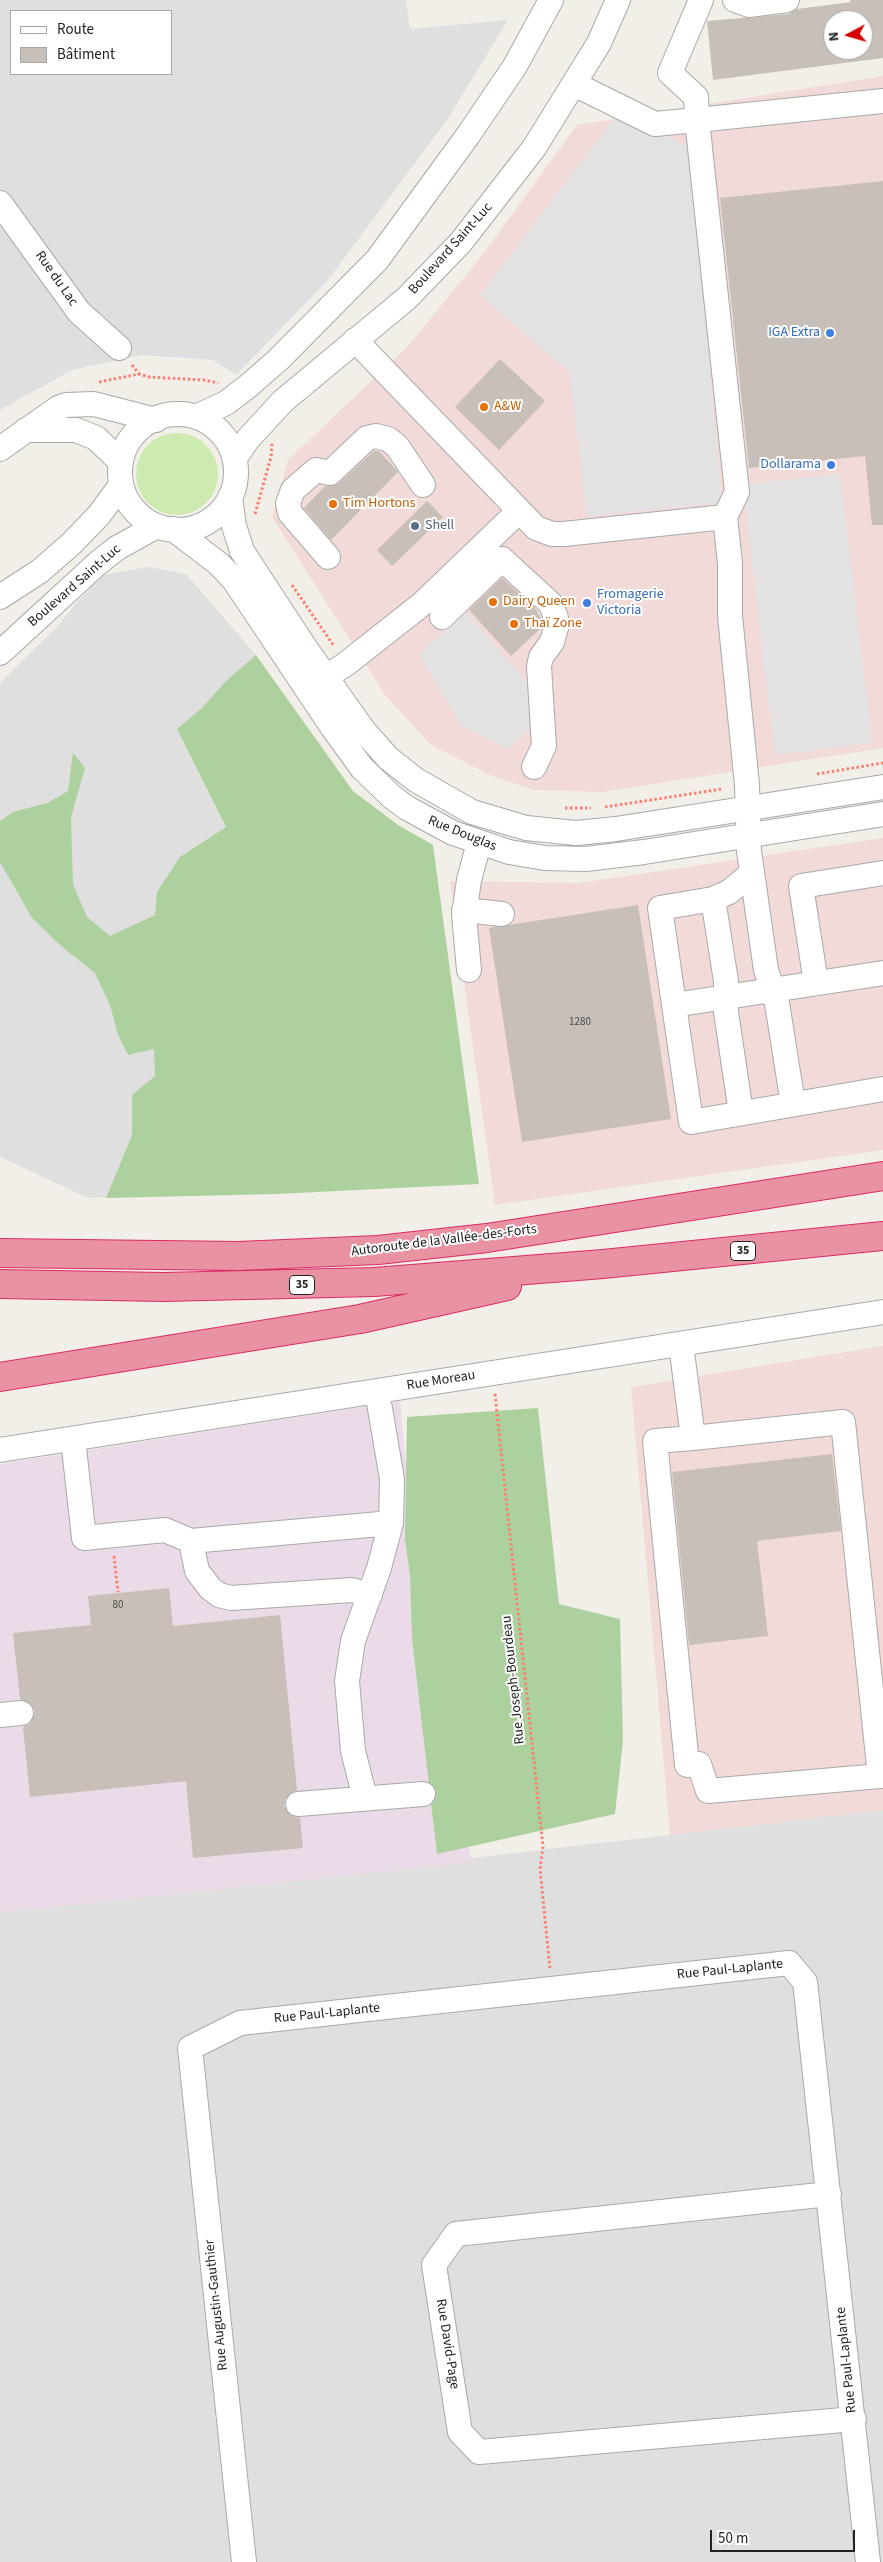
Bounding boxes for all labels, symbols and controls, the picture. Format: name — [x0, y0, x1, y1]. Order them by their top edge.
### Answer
legend — [10, 10, 172, 75]
north arrow — [823, 10, 873, 60]
text: Route — [57, 19, 94, 40]
text: N — [824, 31, 845, 42]
text: Bâtiment — [57, 44, 115, 65]
street label: Boulevard Saint-Luc — [405, 200, 497, 298]
street label: Rue du Lac — [31, 248, 81, 310]
place label: IGA Extra — [768, 325, 820, 341]
marker: IGA Extra — [824, 327, 836, 339]
place label: A&W — [494, 399, 521, 415]
marker: A&W — [478, 401, 490, 413]
place label: Dollarama — [760, 457, 821, 473]
marker: Dollarama — [825, 459, 837, 471]
place label: Tim Hortons — [343, 496, 416, 512]
marker: Tim Hortons — [327, 498, 339, 510]
place label: Shell — [425, 518, 454, 534]
marker: Shell — [409, 520, 421, 532]
street label: Boulevard Saint-Luc — [25, 541, 125, 631]
place label: Fromagerie Victoria — [597, 587, 664, 620]
place label: Dairy Queen — [503, 594, 575, 610]
marker: Dairy Queen — [487, 596, 499, 608]
marker: Fromagerie Victoria — [581, 597, 593, 609]
place label: Thaï Zone — [524, 616, 582, 632]
marker: Thaï Zone — [508, 618, 520, 630]
street label: Rue Douglas — [425, 813, 499, 855]
house number: 1280 — [569, 1016, 591, 1030]
street label: Autoroute de la Vallée-des-Forts — [350, 1221, 538, 1261]
road number: 35 — [730, 1242, 756, 1260]
road number: 35 — [290, 1276, 314, 1294]
street label: Rue Moreau — [405, 1367, 477, 1395]
house number: 80 — [113, 1599, 123, 1613]
street label: Rue Joseph-Bourdeau — [499, 1615, 529, 1745]
street label: Rue Paul-Laplante — [676, 1956, 784, 1984]
street label: Rue Paul-Laplante — [273, 2000, 381, 2028]
street label: Rue Augustin-Gauthier — [202, 2239, 232, 2371]
street label: Rue David-Page — [432, 2298, 462, 2390]
street label: Rue Paul-Laplante — [833, 2306, 861, 2414]
scale bar — [713, 2520, 858, 2552]
text: 50 m — [718, 2528, 748, 2549]

